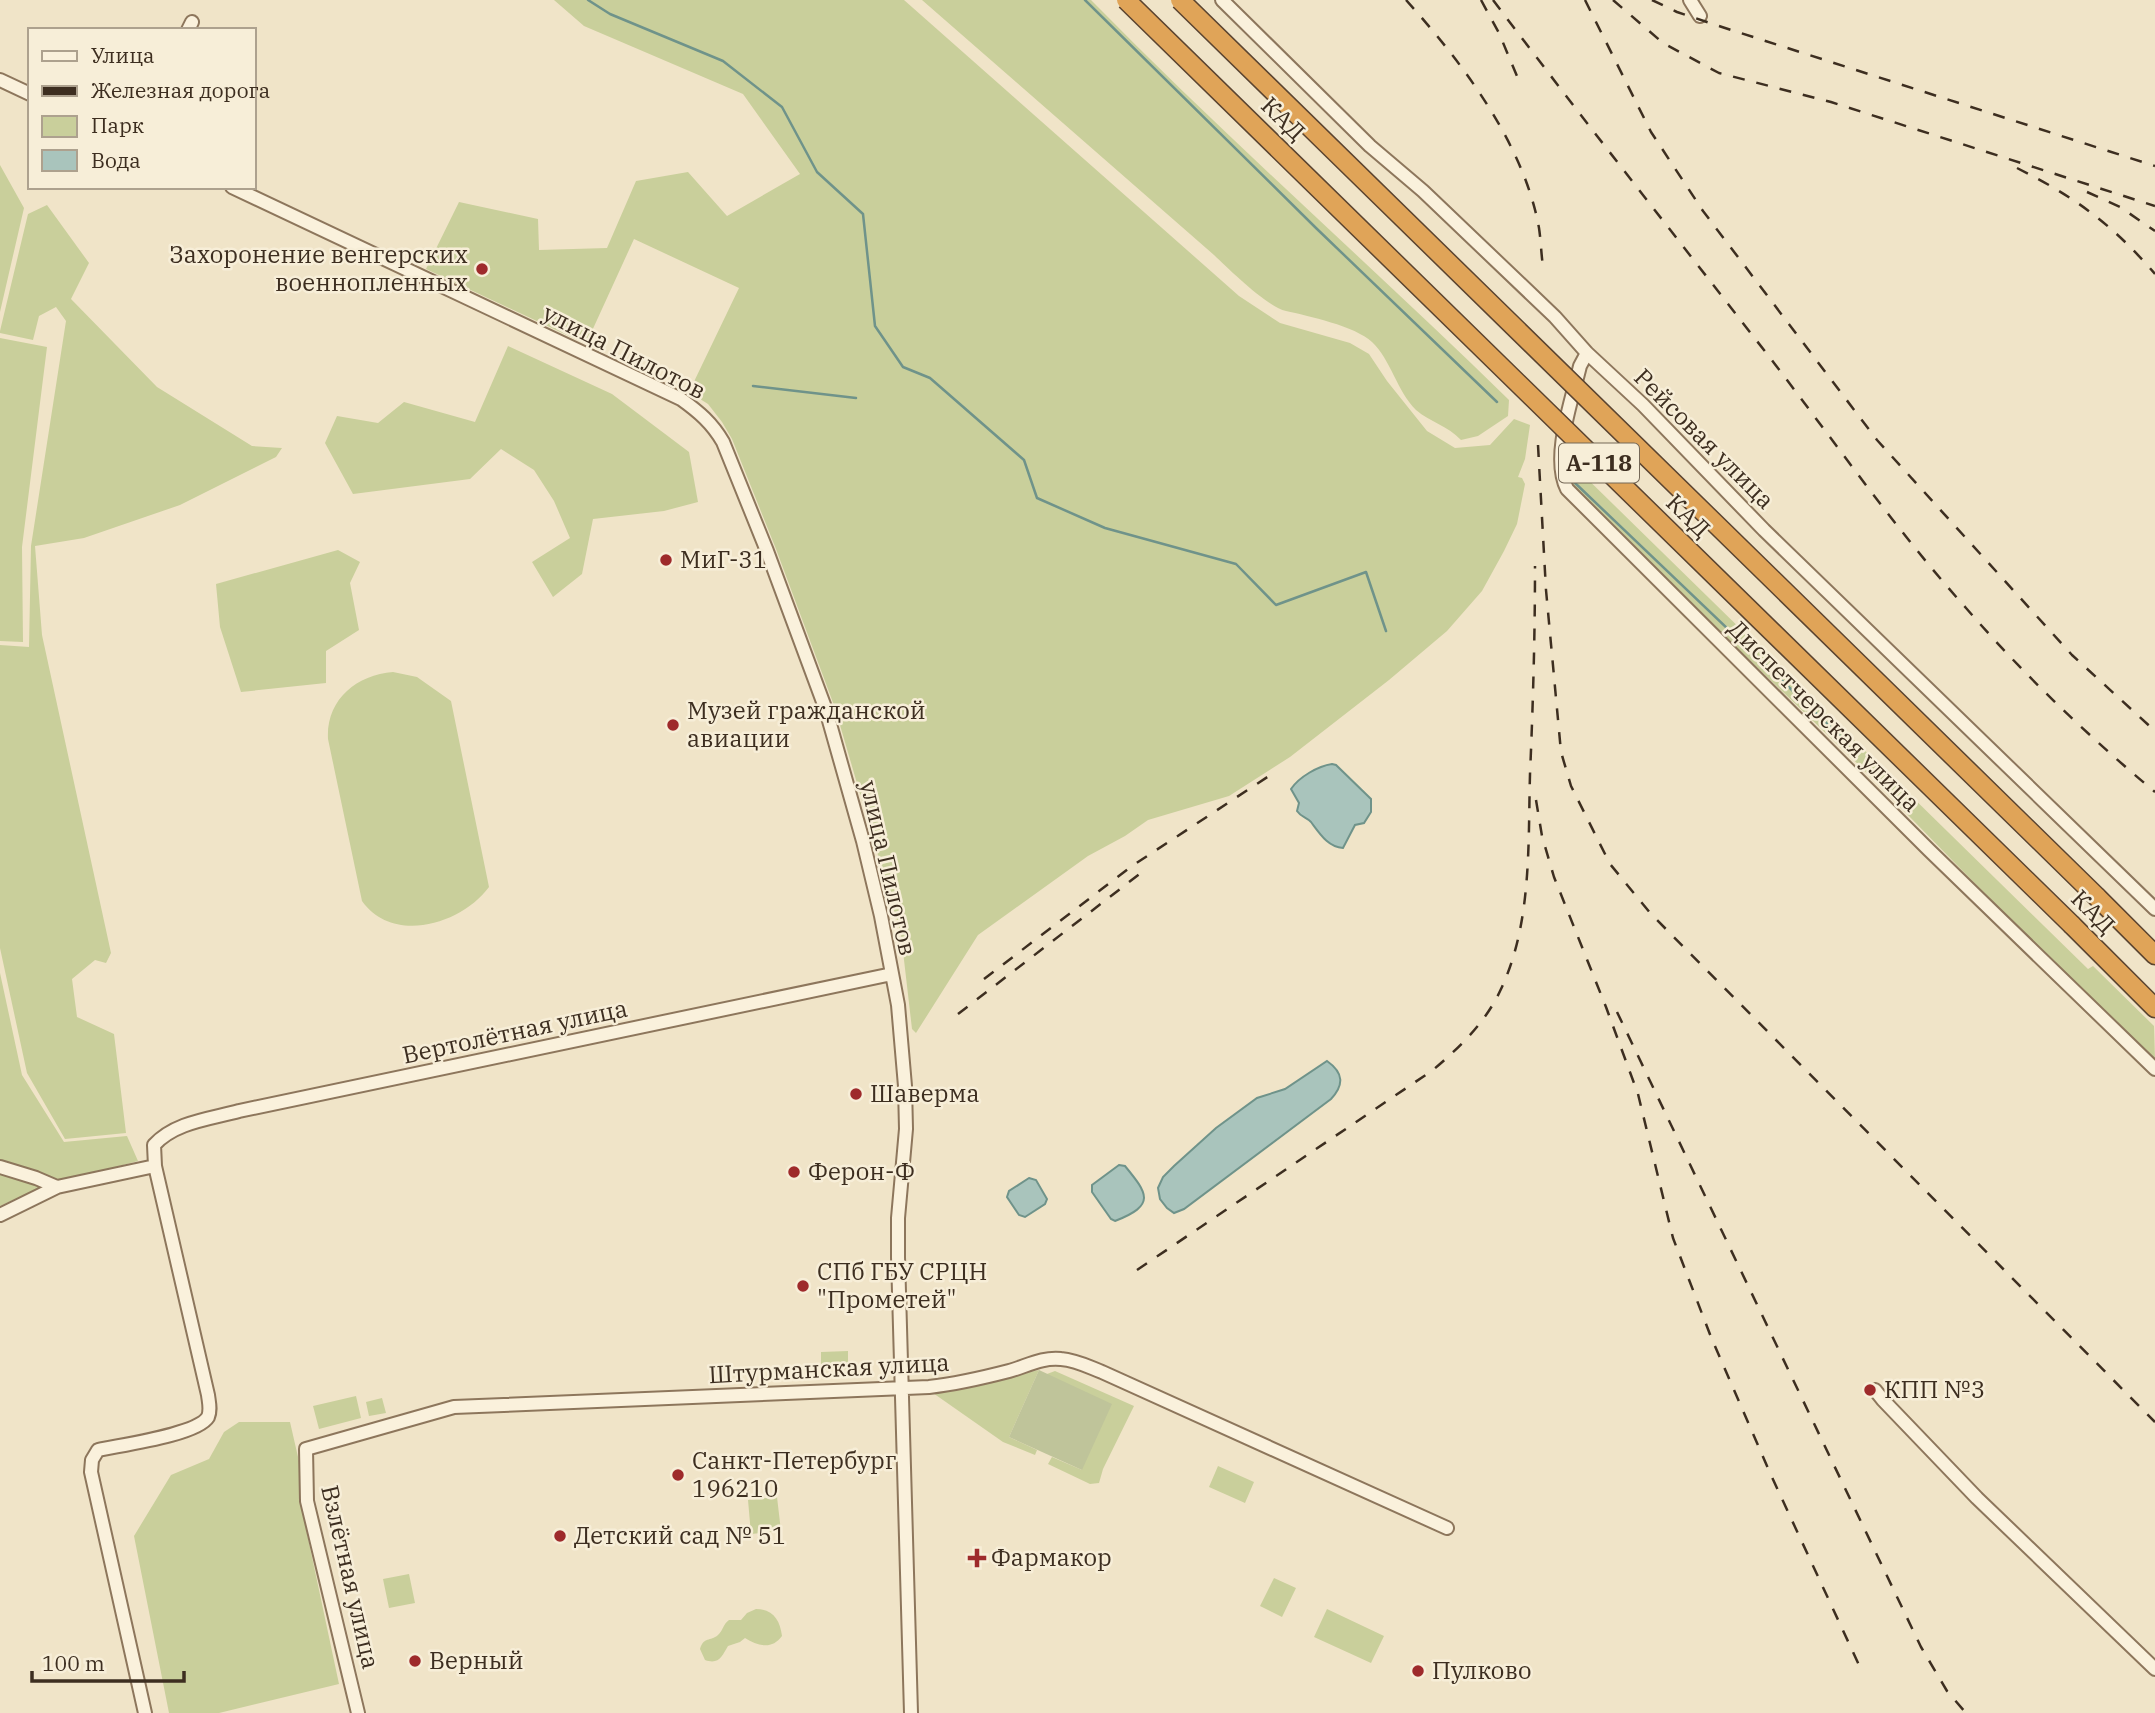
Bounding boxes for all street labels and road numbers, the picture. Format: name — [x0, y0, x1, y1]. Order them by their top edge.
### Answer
street label: КАД — [1255, 89, 1313, 147]
street label: улица Пилотов — [537, 296, 711, 406]
street label: Рейсовая улица — [1628, 361, 1782, 515]
road number: А-118 — [1559, 444, 1639, 482]
street label: КАД — [1660, 486, 1718, 544]
street label: Диспетчерская улица — [1722, 612, 1928, 818]
street label: улица Пилотов — [853, 777, 925, 959]
street label: КАД — [2065, 882, 2123, 940]
street label: Вертолётная улица — [399, 992, 630, 1070]
street label: Штурманская улица — [708, 1346, 950, 1390]
street label: Взлётная улица — [314, 1482, 388, 1672]

